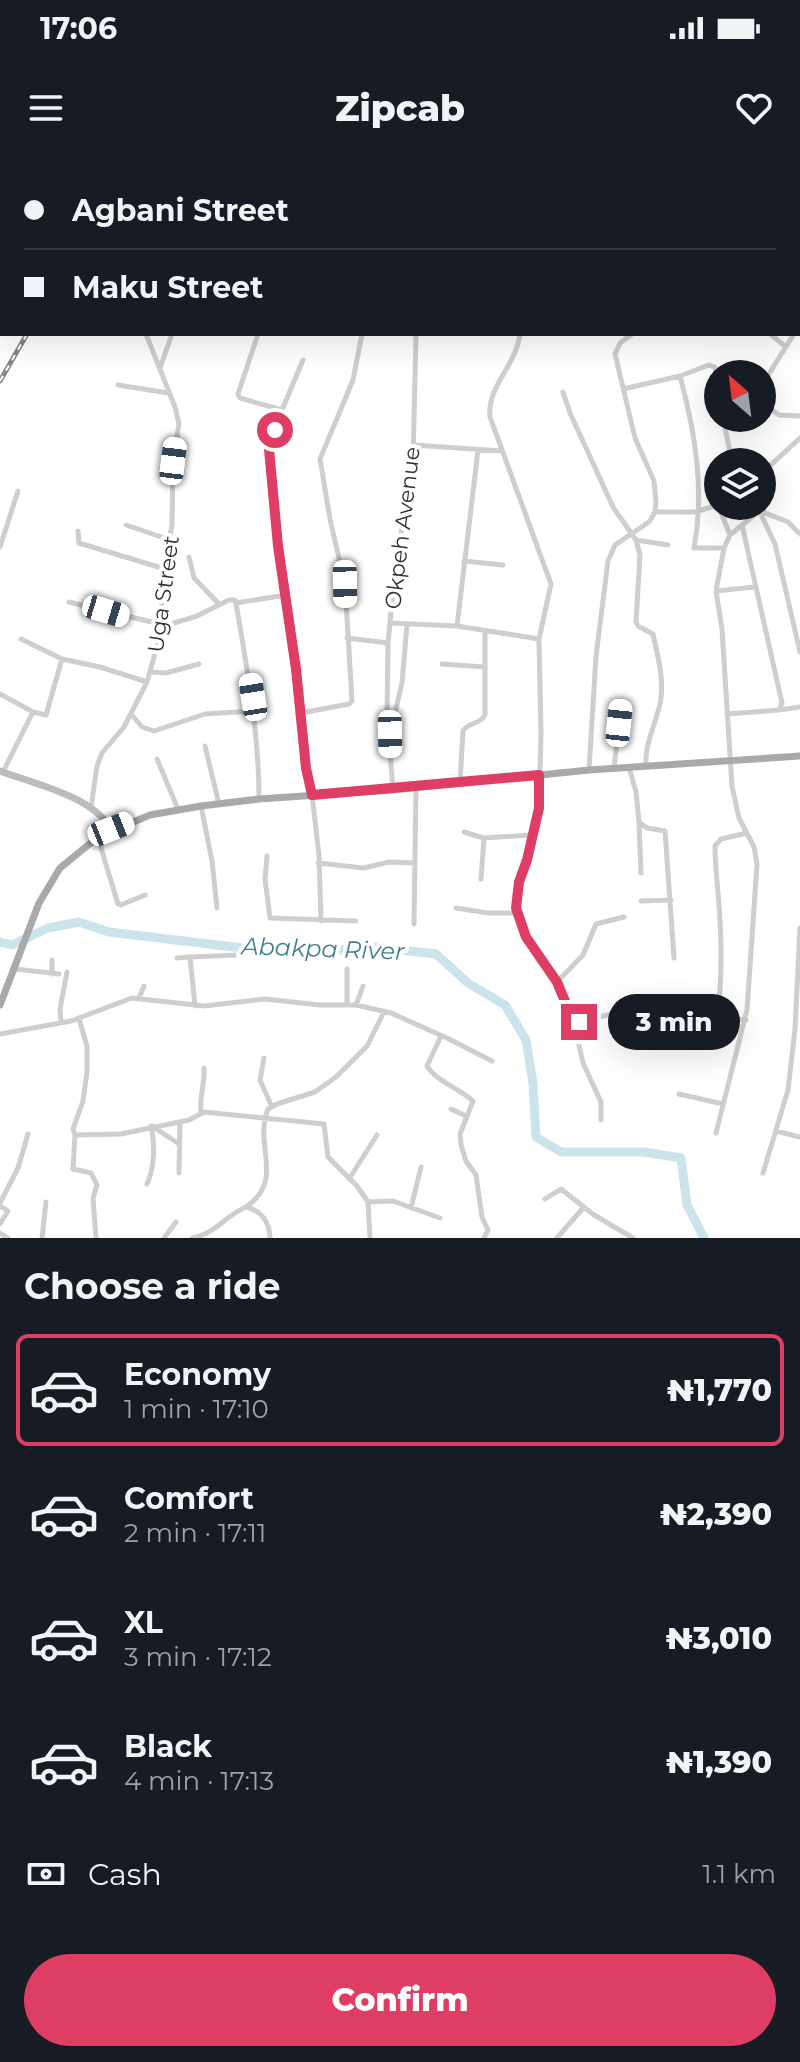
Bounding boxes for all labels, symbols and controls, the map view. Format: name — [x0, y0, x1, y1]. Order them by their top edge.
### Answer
text: 17:06 — [40, 10, 117, 47]
icon: menu — [24, 86, 68, 130]
text: Zipcab — [335, 86, 465, 130]
icon: heart — [732, 86, 776, 130]
text: Agbani Street — [72, 192, 289, 229]
text: Maku Street — [72, 269, 263, 306]
north arrow — [704, 360, 776, 432]
map controls — [704, 360, 776, 520]
route start — [257, 412, 293, 448]
car — [158, 436, 188, 486]
street label: Okpeh Avenue — [379, 445, 426, 611]
button: layers — [704, 448, 776, 520]
street label: Uga Street — [142, 534, 185, 654]
car — [333, 560, 357, 608]
car — [80, 593, 132, 629]
car — [237, 671, 269, 723]
car — [605, 698, 633, 748]
car — [378, 710, 402, 758]
car — [84, 809, 138, 849]
water label: Abakpa River — [239, 931, 406, 966]
callout: 3 min — [607, 994, 739, 1050]
route end — [561, 1004, 597, 1040]
text: 3 min — [636, 1006, 712, 1038]
text: Choose a ride — [24, 1264, 281, 1308]
icon: car — [28, 1354, 100, 1426]
text: Economy — [124, 1356, 271, 1393]
text: ₦1,770 — [667, 1372, 772, 1409]
text: 1 min · 17:10 — [124, 1393, 269, 1425]
icon: car — [28, 1478, 100, 1550]
text: Comfort — [124, 1480, 254, 1517]
text: ₦2,390 — [660, 1496, 772, 1533]
text: 2 min · 17:11 — [124, 1517, 266, 1549]
icon: car — [28, 1602, 100, 1674]
text: XL — [124, 1604, 163, 1641]
text: ₦3,010 — [665, 1620, 772, 1657]
text: 3 min · 17:12 — [124, 1641, 272, 1673]
icon: car — [28, 1726, 100, 1798]
text: Black — [124, 1728, 212, 1765]
text: ₦1,390 — [665, 1744, 772, 1781]
text: 4 min · 17:13 — [124, 1765, 274, 1797]
icon: cash — [24, 1852, 68, 1896]
text: Cash — [88, 1856, 162, 1893]
text: 1.1 km — [702, 1858, 776, 1890]
button: Confirm — [24, 1954, 776, 2046]

